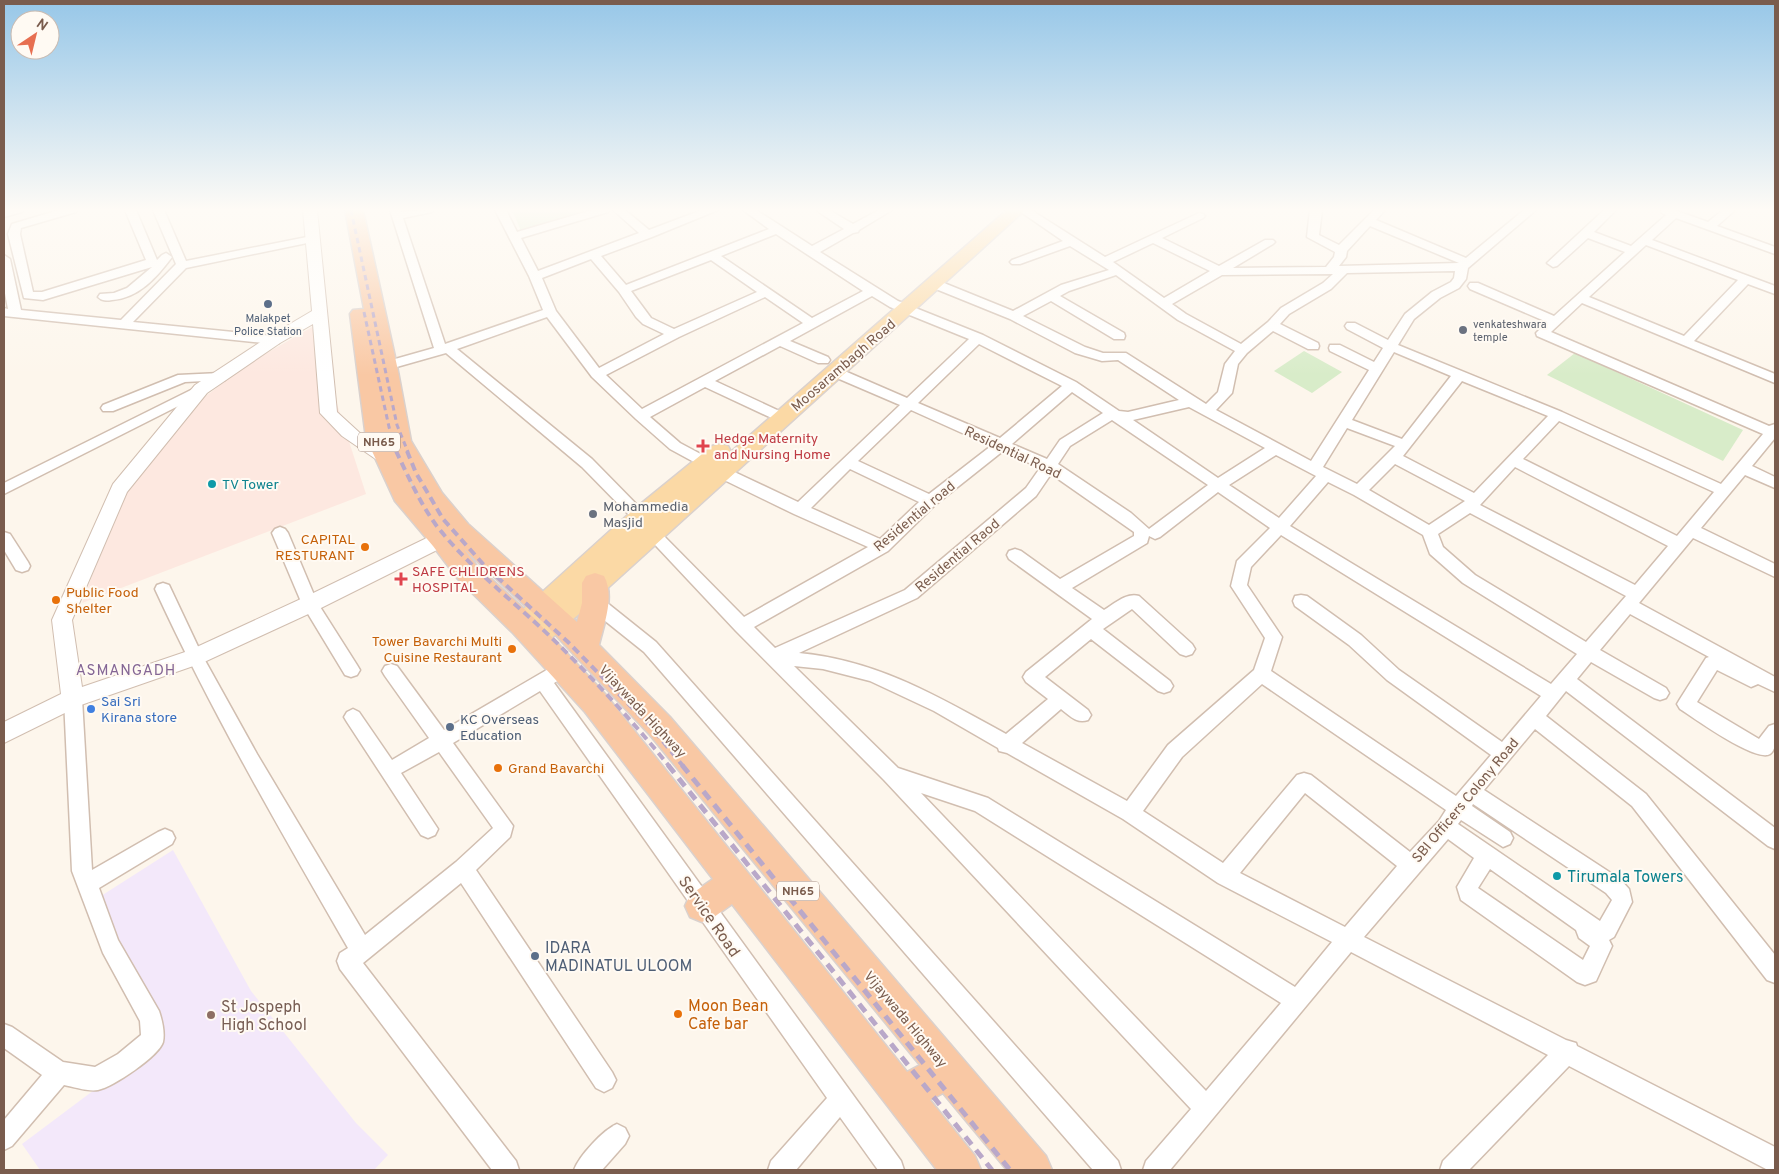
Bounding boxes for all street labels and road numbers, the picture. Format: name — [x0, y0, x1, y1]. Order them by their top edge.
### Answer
street label: Moosarambagh Road — [788, 316, 900, 416]
street label: Residential Road — [961, 423, 1064, 483]
road number: NH65 — [358, 432, 400, 452]
street label: Residential road — [871, 478, 959, 556]
street label: Residential Raod — [912, 516, 1004, 596]
street label: Vijaywada Highway — [594, 662, 689, 762]
street label: SBI Officers Colony Road — [1409, 735, 1523, 867]
street label: Service Road — [673, 873, 744, 961]
road number: NH65 — [777, 881, 819, 900]
street label: Vijaywada Highway — [859, 968, 950, 1072]

